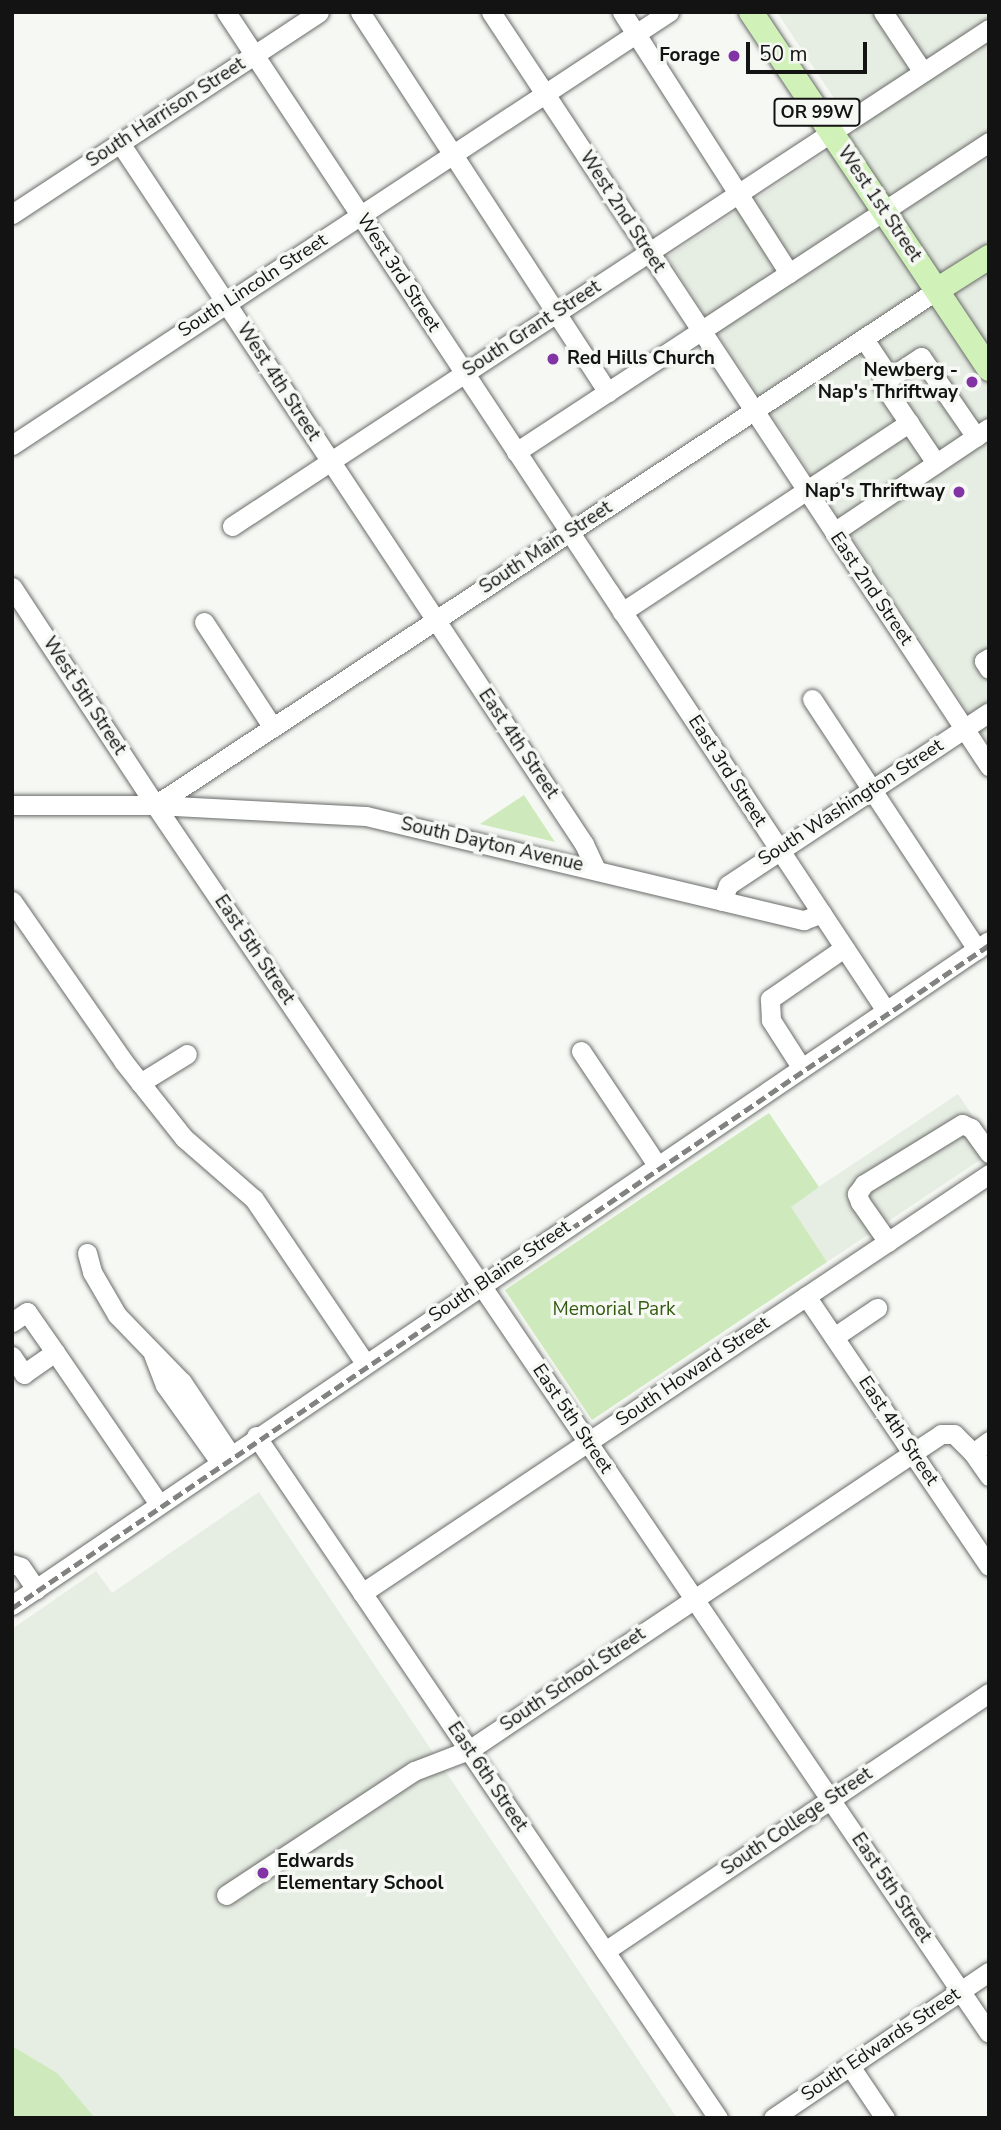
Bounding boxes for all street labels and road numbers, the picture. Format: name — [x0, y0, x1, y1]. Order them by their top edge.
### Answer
street label: South Harrison Street — [82, 53, 250, 173]
road number: OR 99W — [773, 98, 861, 127]
street label: West 1st Street — [832, 142, 926, 266]
street label: West 2nd Street — [574, 147, 670, 277]
street label: West 3rd Street — [351, 210, 445, 336]
street label: South Lincoln Street — [174, 229, 332, 343]
street label: South Grant Street — [459, 276, 605, 382]
street label: West 4th Street — [231, 319, 325, 445]
street label: South Main Street — [475, 497, 617, 599]
street label: East 2nd Street — [825, 528, 917, 650]
street label: West 5th Street — [37, 633, 131, 759]
street label: East 4th Street — [473, 685, 563, 803]
street label: East 3rd Street — [683, 711, 771, 831]
street label: South Washington Street — [754, 735, 948, 871]
street label: South Dayton Avenue — [398, 813, 586, 877]
street label: East 5th Street — [209, 891, 299, 1009]
street label: South Blaine Street — [425, 1216, 575, 1328]
street label: South Howard Street — [612, 1312, 774, 1432]
street label: East 5th Street — [527, 1360, 617, 1478]
street label: East 4th Street — [853, 1372, 943, 1490]
street label: South School Street — [496, 1623, 650, 1737]
street label: East 6th Street — [442, 1718, 532, 1836]
street label: South College Street — [717, 1763, 877, 1881]
street label: East 5th Street — [846, 1829, 936, 1947]
street label: South Edwards Street — [797, 1983, 965, 2107]

